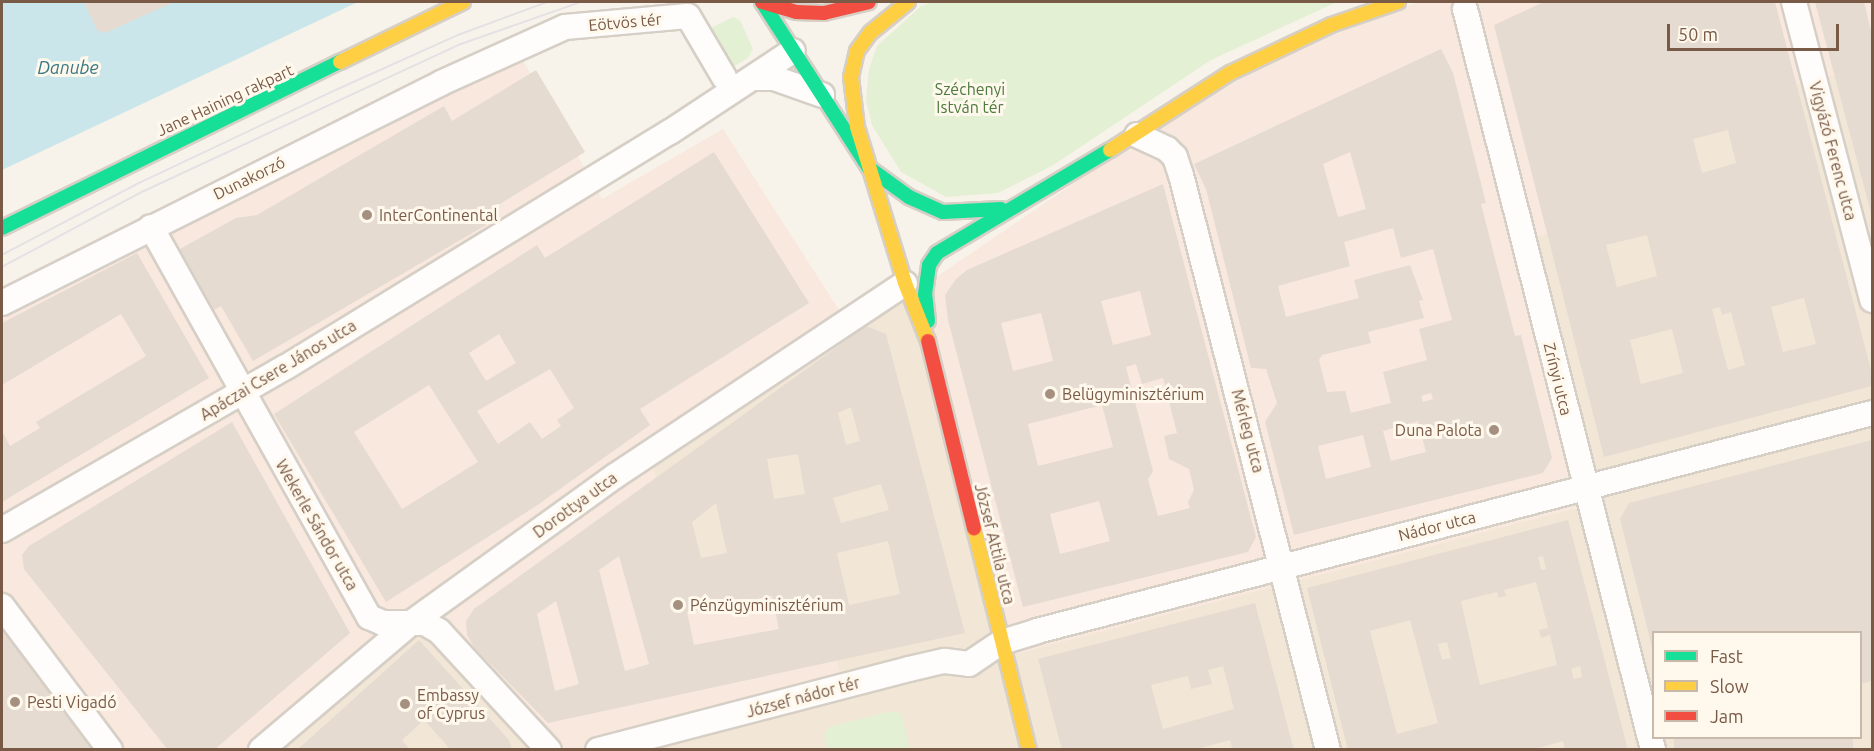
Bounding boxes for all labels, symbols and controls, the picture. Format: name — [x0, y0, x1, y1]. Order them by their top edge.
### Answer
street label: Eötvös tér — [588, 9, 662, 35]
scale bar — [1670, 12, 1842, 50]
text: 50 m — [1678, 24, 1718, 44]
water label: Danube — [37, 56, 99, 78]
street label: Jane Haining rakpart — [154, 60, 296, 140]
park label: Széchenyi István tér — [935, 79, 1005, 117]
street label: Vigyázó Ferenc utca — [1805, 79, 1861, 223]
street label: Dunakorzó — [210, 152, 288, 204]
place label: InterContinental — [379, 205, 498, 225]
marker: InterContinental — [360, 208, 374, 222]
street label: Apáczai Csere János utca — [196, 316, 360, 424]
street label: Zrínyi utca — [1540, 341, 1576, 417]
place label: Belügyminisztérium — [1062, 384, 1204, 404]
marker: Belügyminisztérium — [1043, 387, 1057, 401]
street label: Mérleg utca — [1228, 387, 1268, 475]
place label: Duna Palota — [1395, 420, 1482, 440]
marker: Duna Palota — [1487, 423, 1501, 437]
street label: Wekerle Sándor utca — [272, 456, 362, 594]
street label: Dorottya utca — [529, 468, 621, 542]
street label: József Attila utca — [971, 482, 1019, 606]
street label: Nádor utca — [1396, 507, 1478, 545]
place label: Pénzügyminisztérium — [690, 595, 844, 615]
marker: Pénzügyminisztérium — [671, 598, 685, 612]
legend — [1652, 631, 1862, 739]
text: Fast — [1710, 646, 1743, 666]
street label: József nádor tér — [744, 673, 862, 721]
text: Slow — [1710, 676, 1749, 696]
place label: Embassy of Cyprus — [417, 685, 485, 723]
place label: Pesti Vigadó — [27, 692, 117, 712]
marker: Pesti Vigadó — [8, 695, 22, 709]
marker: Embassy of Cyprus — [398, 697, 412, 711]
text: Jam — [1710, 706, 1744, 726]

